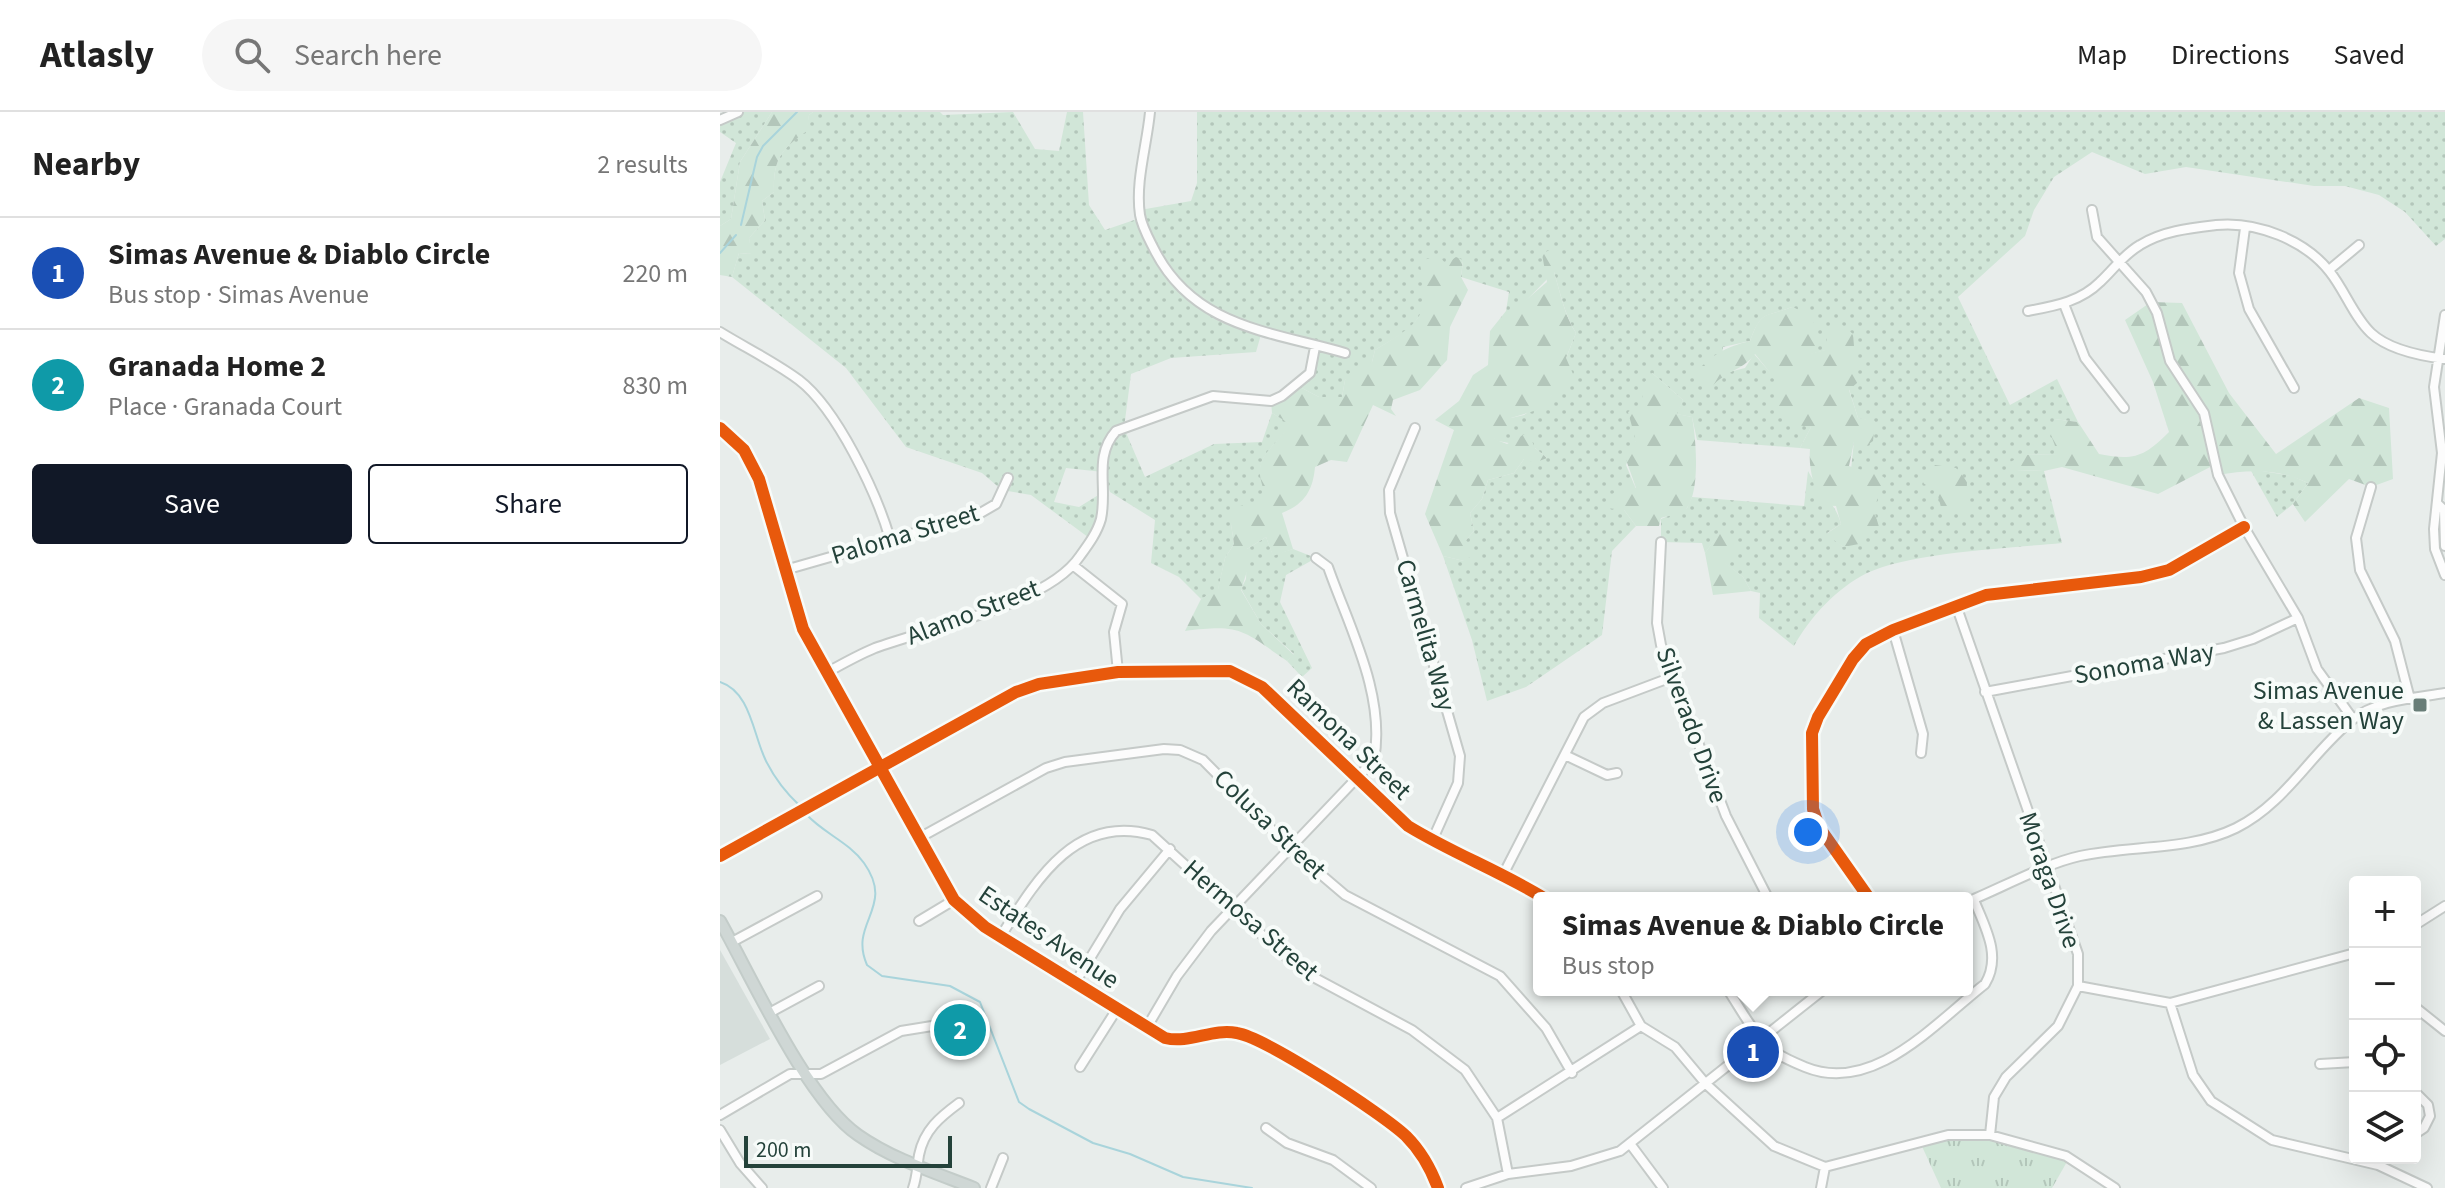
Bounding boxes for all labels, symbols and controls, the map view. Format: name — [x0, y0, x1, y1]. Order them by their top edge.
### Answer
search box — [202, 19, 762, 91]
text: Atlasly — [40, 28, 154, 82]
icon: search — [230, 33, 274, 77]
text: Search here — [294, 34, 442, 77]
text: Map — [2077, 35, 2127, 75]
text: Directions — [2171, 35, 2290, 75]
text: Saved — [2334, 35, 2405, 75]
text: Nearby — [32, 140, 140, 189]
text: 2 results — [597, 146, 688, 183]
text: Simas Avenue & Diablo Circle — [108, 233, 490, 276]
text: 1 — [51, 255, 65, 292]
text: 220 m — [622, 255, 688, 292]
text: Bus stop · Simas Avenue — [108, 276, 369, 313]
text: Granada Home 2 — [108, 345, 326, 388]
text: 2 — [51, 367, 65, 404]
text: 830 m — [622, 367, 688, 404]
text: Place · Granada Court — [108, 388, 342, 425]
button: Save — [32, 464, 352, 544]
button: Share — [368, 464, 688, 544]
street label: Paloma Street — [827, 494, 983, 574]
street label: Carmelita Way — [1387, 555, 1465, 715]
street label: Alamo Street — [901, 570, 1045, 654]
street label: Sonoma Way — [2071, 633, 2217, 693]
street label: Silverado Drive — [1647, 642, 1737, 808]
street label: Ramona Street — [1278, 670, 1420, 808]
place label: Simas Avenue & Lassen Way — [2253, 672, 2404, 739]
marker: Simas Avenue & Lassen Way — [2411, 696, 2429, 714]
street label: Colusa Street — [1205, 761, 1335, 887]
street label: Moraga Drive — [2009, 807, 2091, 953]
your location — [1788, 812, 1828, 852]
street label: Hermosa Street — [1175, 851, 1327, 989]
street label: Estates Avenue — [971, 876, 1127, 998]
map controls — [2349, 876, 2421, 1164]
button: + — [2349, 876, 2421, 948]
popup — [1533, 892, 1973, 996]
text: Simas Avenue & Diablo Circle — [1562, 904, 1944, 947]
text: Bus stop — [1562, 947, 1655, 984]
button: − — [2349, 948, 2421, 1020]
pin: 2 — [934, 1000, 986, 1060]
button: locate — [2349, 1020, 2421, 1092]
pin: 1 — [1727, 1022, 1779, 1082]
button: layers — [2349, 1092, 2421, 1164]
scale bar — [744, 1132, 952, 1168]
text: 200 m — [756, 1134, 811, 1166]

